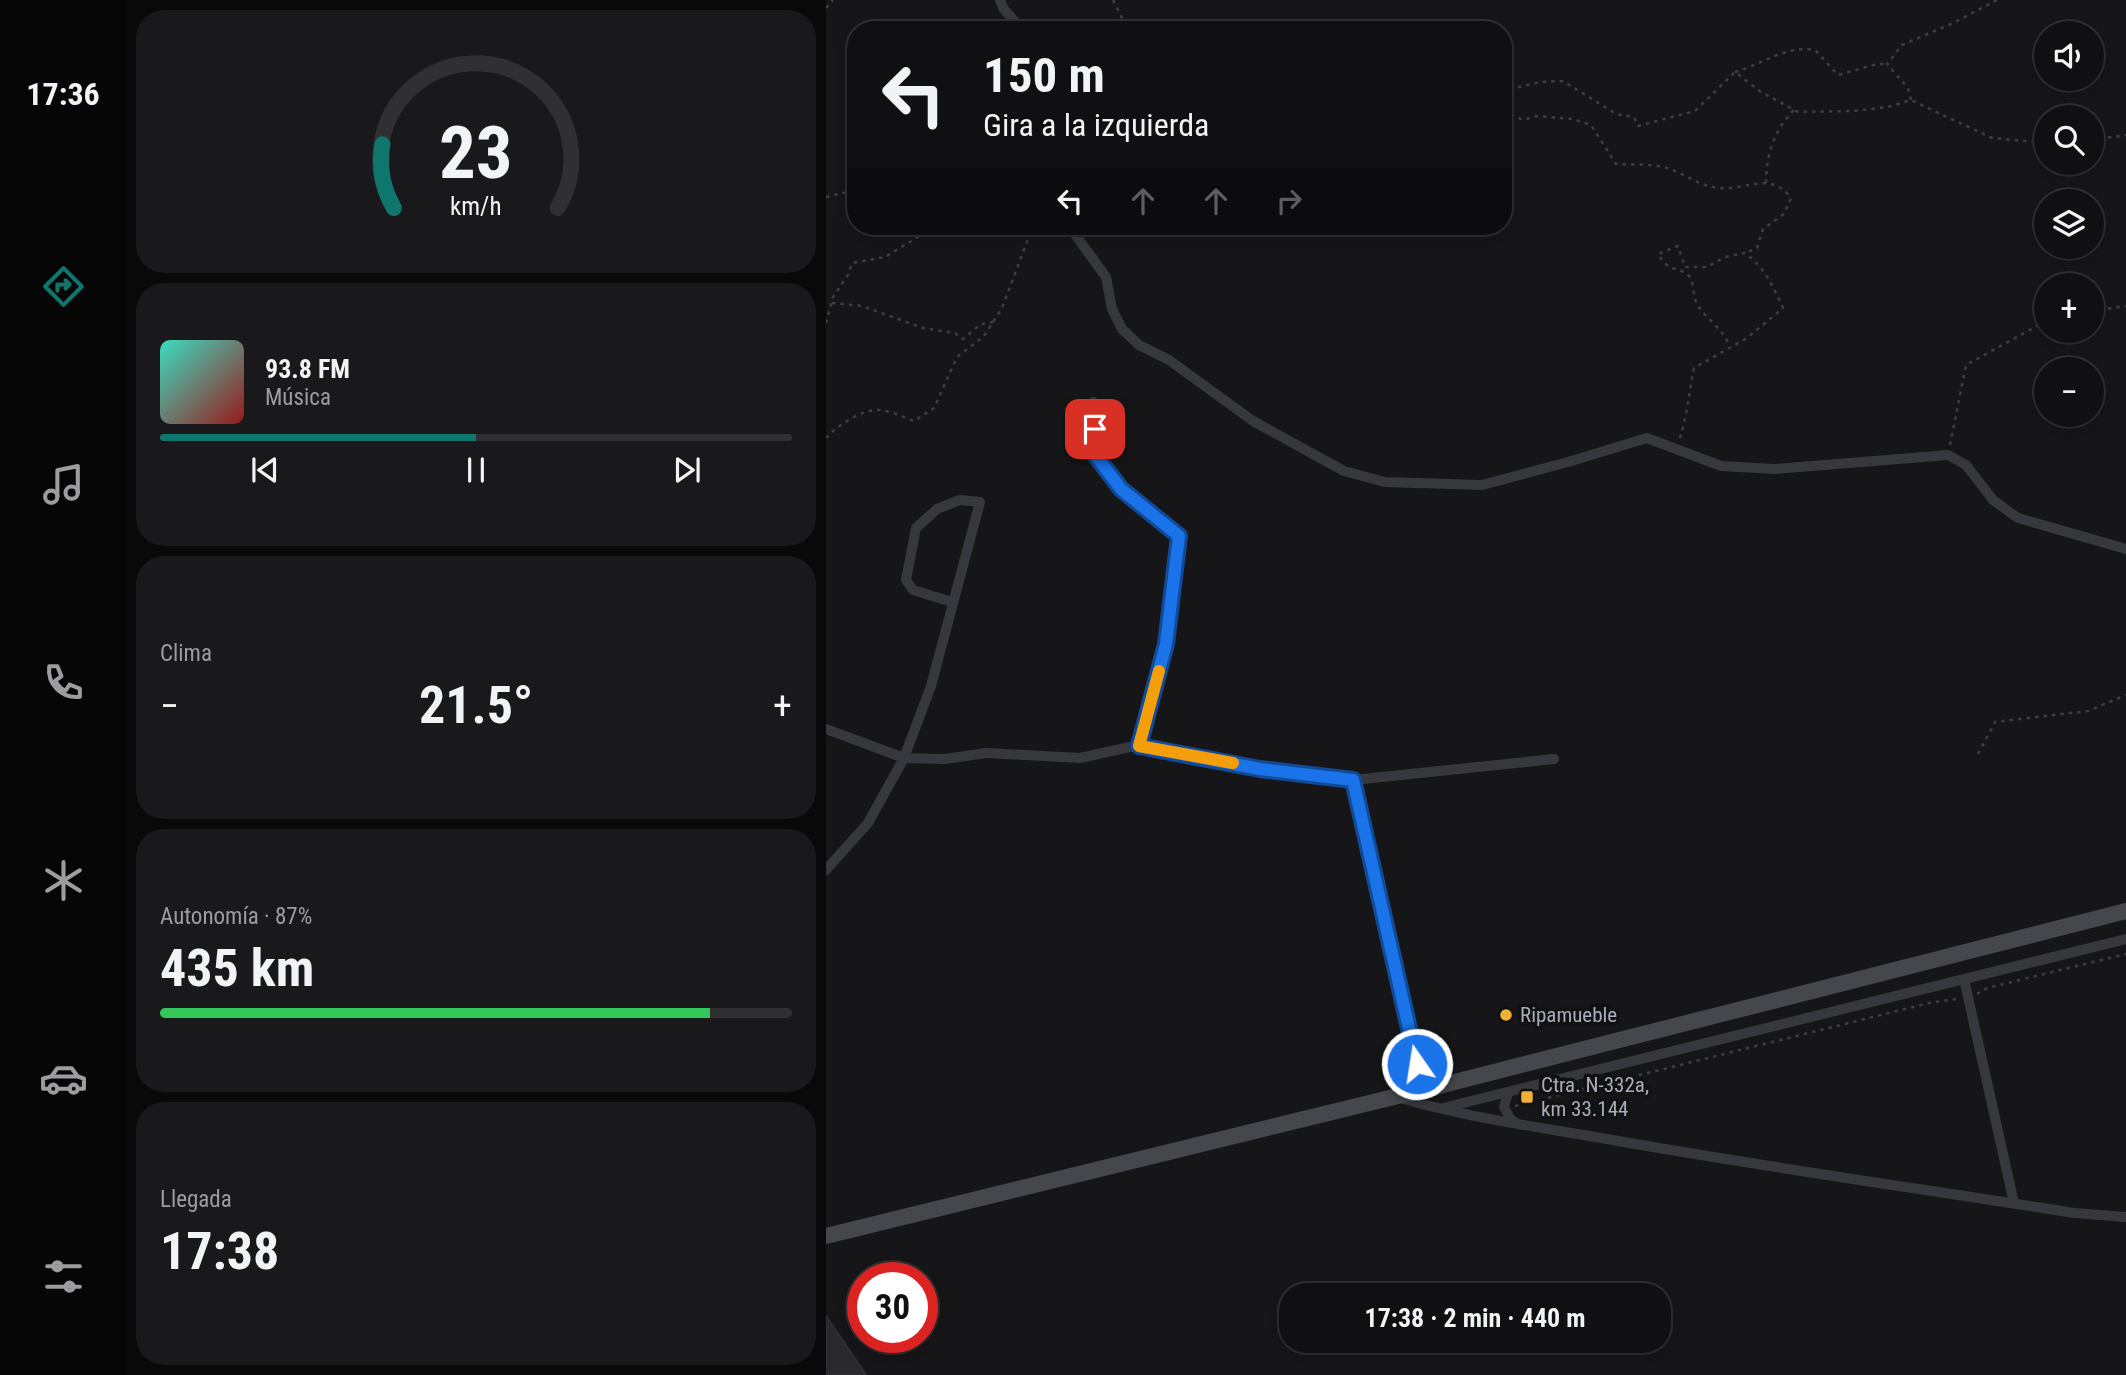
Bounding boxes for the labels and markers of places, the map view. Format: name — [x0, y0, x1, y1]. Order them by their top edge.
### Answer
pin — [1065, 399, 1125, 459]
place label: Ripamueble — [1520, 1003, 1617, 1027]
marker: Ripamueble — [1498, 1007, 1514, 1023]
place label: Ctra. N-332a, km 33.144 — [1541, 1073, 1649, 1121]
marker: Ctra. N-332a, km 33.144 — [1519, 1089, 1535, 1105]

